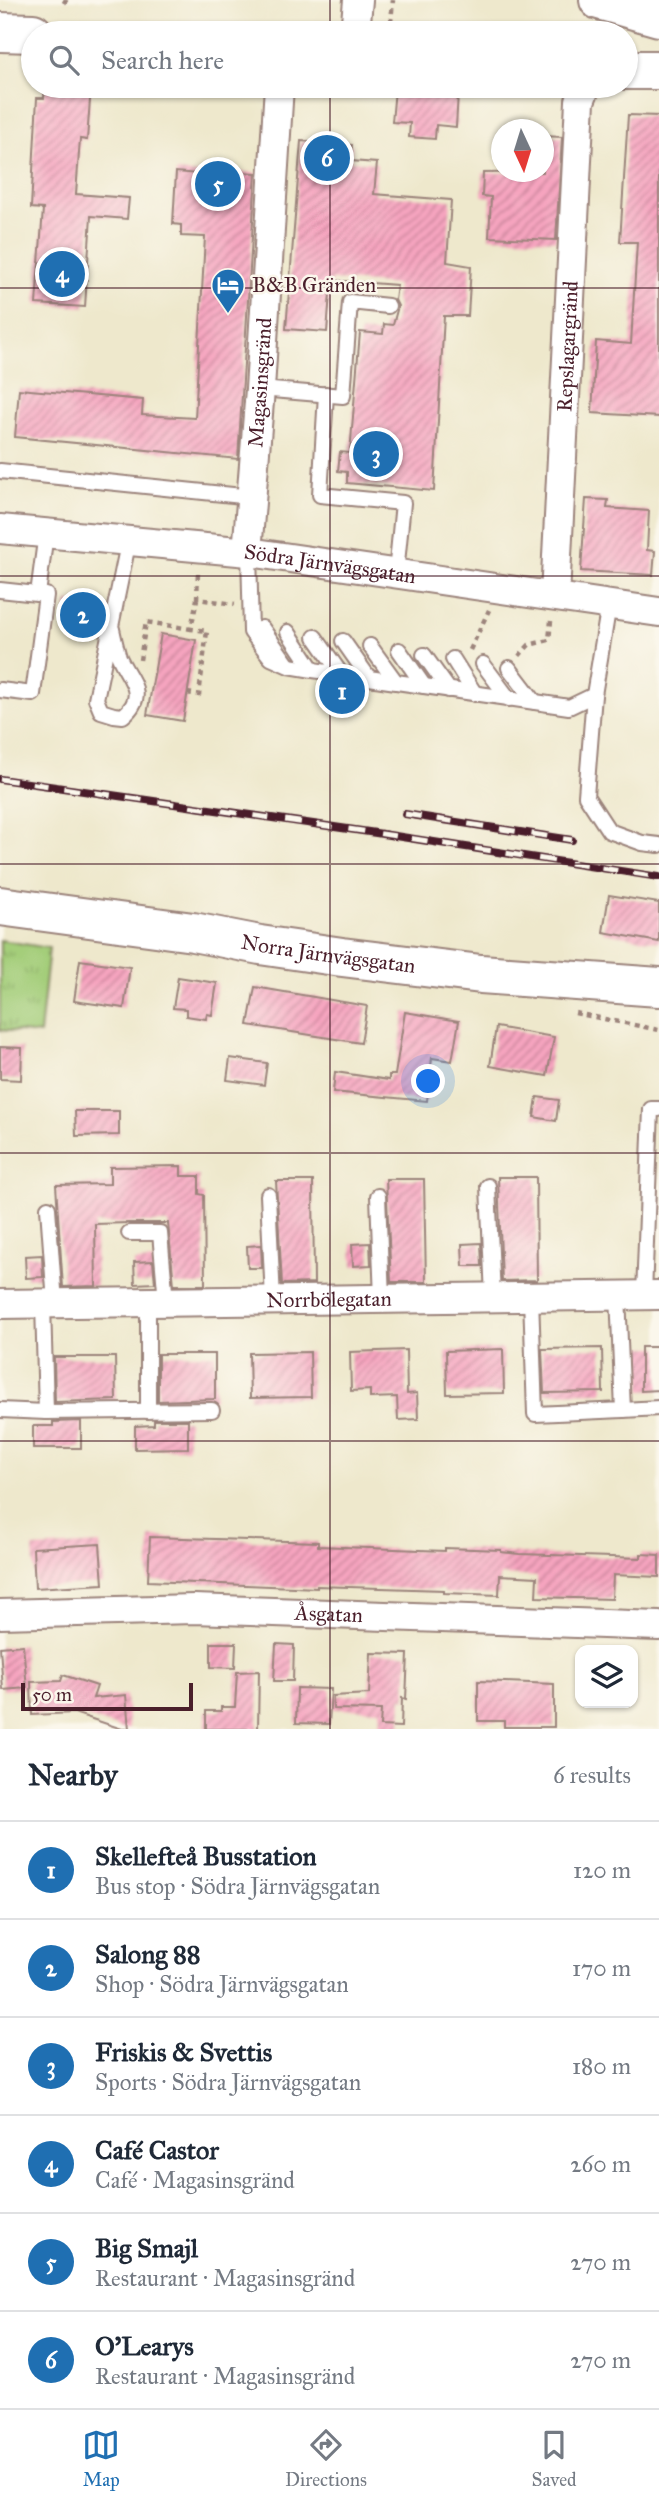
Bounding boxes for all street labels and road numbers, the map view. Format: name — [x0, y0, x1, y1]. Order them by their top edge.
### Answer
street label: Repslagargränd — [551, 280, 584, 412]
street label: Magasinsgränd — [242, 316, 277, 448]
street label: Södra Järnvägsgatan — [242, 538, 418, 589]
street label: Norra Järnvägsgatan — [239, 929, 417, 979]
street label: Norrbölegatan — [266, 1286, 392, 1313]
street label: Åsgatan — [293, 1600, 363, 1628]

